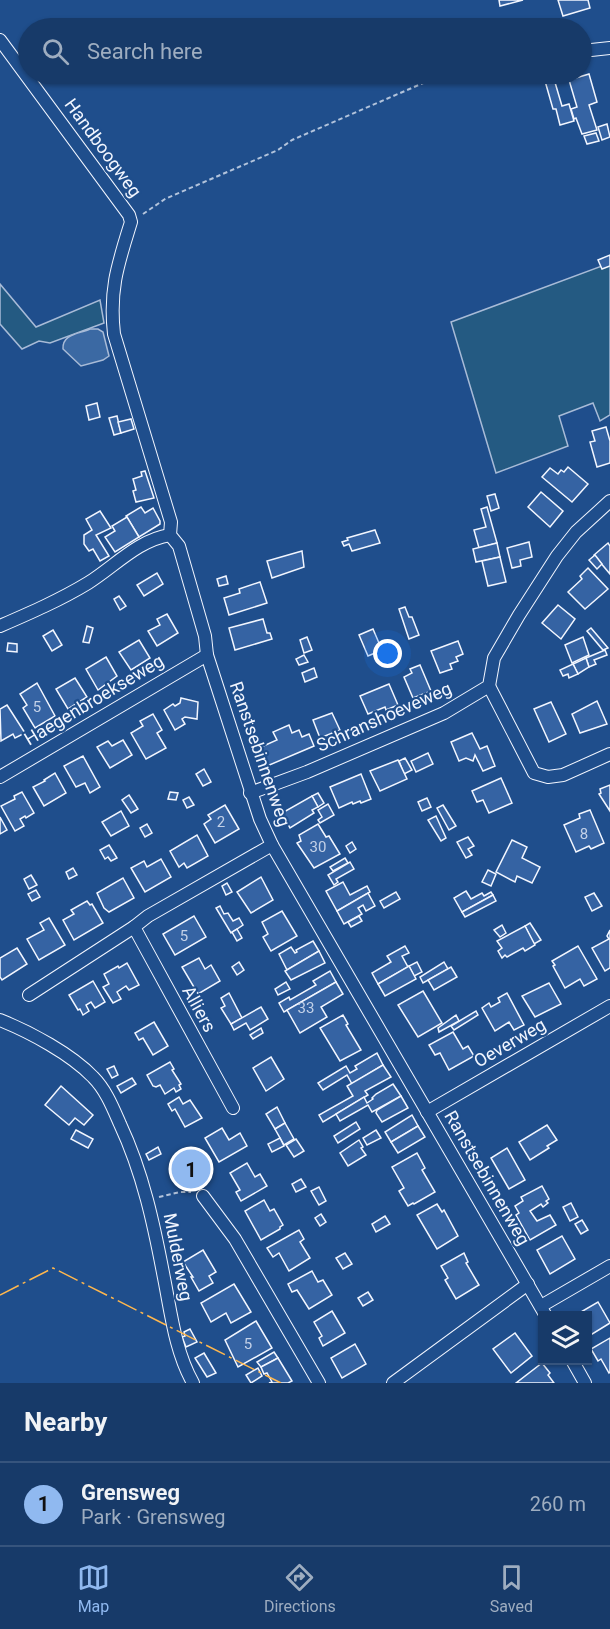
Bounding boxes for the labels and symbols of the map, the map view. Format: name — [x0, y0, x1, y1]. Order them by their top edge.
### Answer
street label: Handboogweg — [61, 94, 146, 201]
your location — [373, 639, 402, 668]
street label: Haegenbroekseweg — [20, 650, 167, 749]
street label: Schranshoeveweg — [313, 677, 455, 756]
street label: Ranstsebinnenweg — [226, 679, 295, 829]
house number: 5 — [33, 698, 41, 716]
house number: 2 — [217, 813, 225, 831]
house number: 8 — [580, 825, 588, 843]
house number: 30 — [310, 838, 326, 856]
house number: 5 — [180, 927, 188, 945]
street label: Alliers — [178, 982, 221, 1036]
house number: 33 — [298, 999, 314, 1017]
street label: Oeverweg — [470, 1014, 549, 1072]
street label: Ranstsebinnenweg — [440, 1107, 534, 1249]
pin: 1 — [172, 1146, 210, 1192]
street label: Mulderweg — [160, 1211, 197, 1303]
house number: 5 — [244, 1335, 252, 1353]

